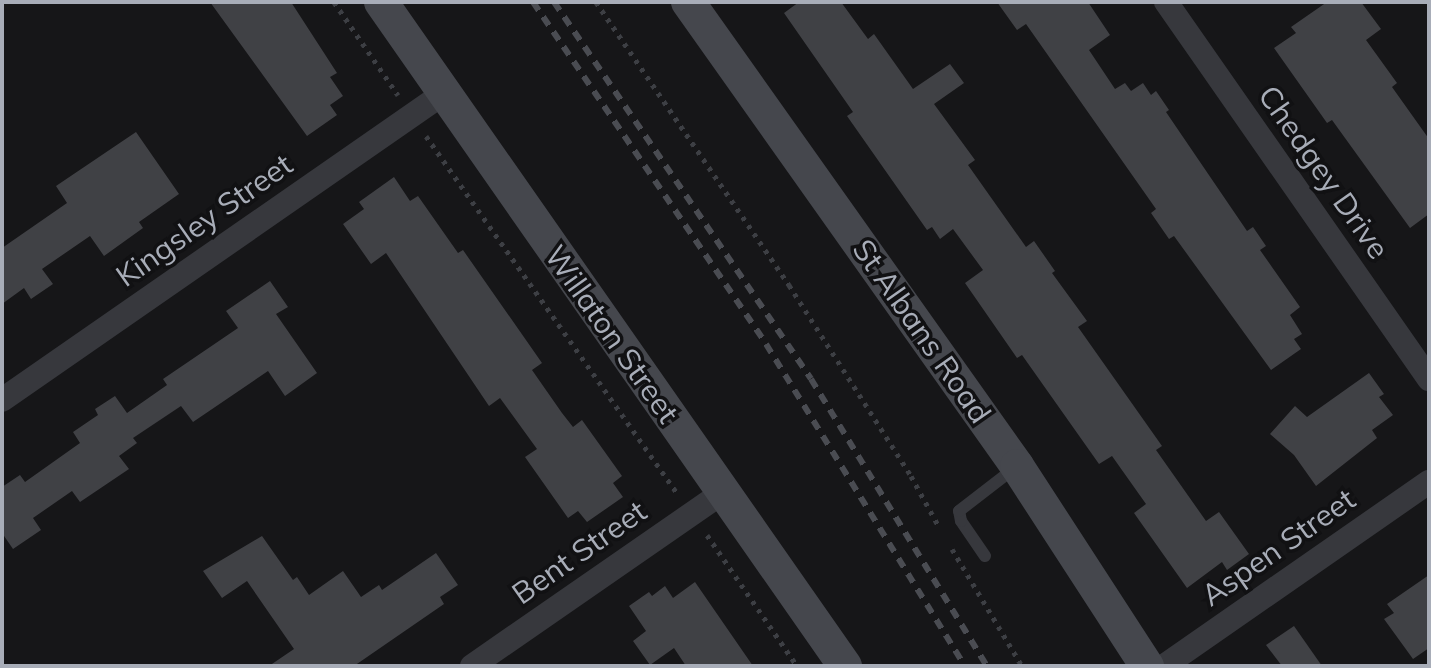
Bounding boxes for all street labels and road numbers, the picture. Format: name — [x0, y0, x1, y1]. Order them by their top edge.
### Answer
street label: Chedgey Drive — [1251, 79, 1397, 265]
street label: Kingsley Street — [109, 146, 299, 294]
street label: St Albans Road — [845, 232, 999, 430]
street label: Willaton Street — [537, 238, 687, 430]
street label: Aspen Street — [1194, 481, 1362, 613]
street label: Bent Street — [505, 493, 653, 611]

